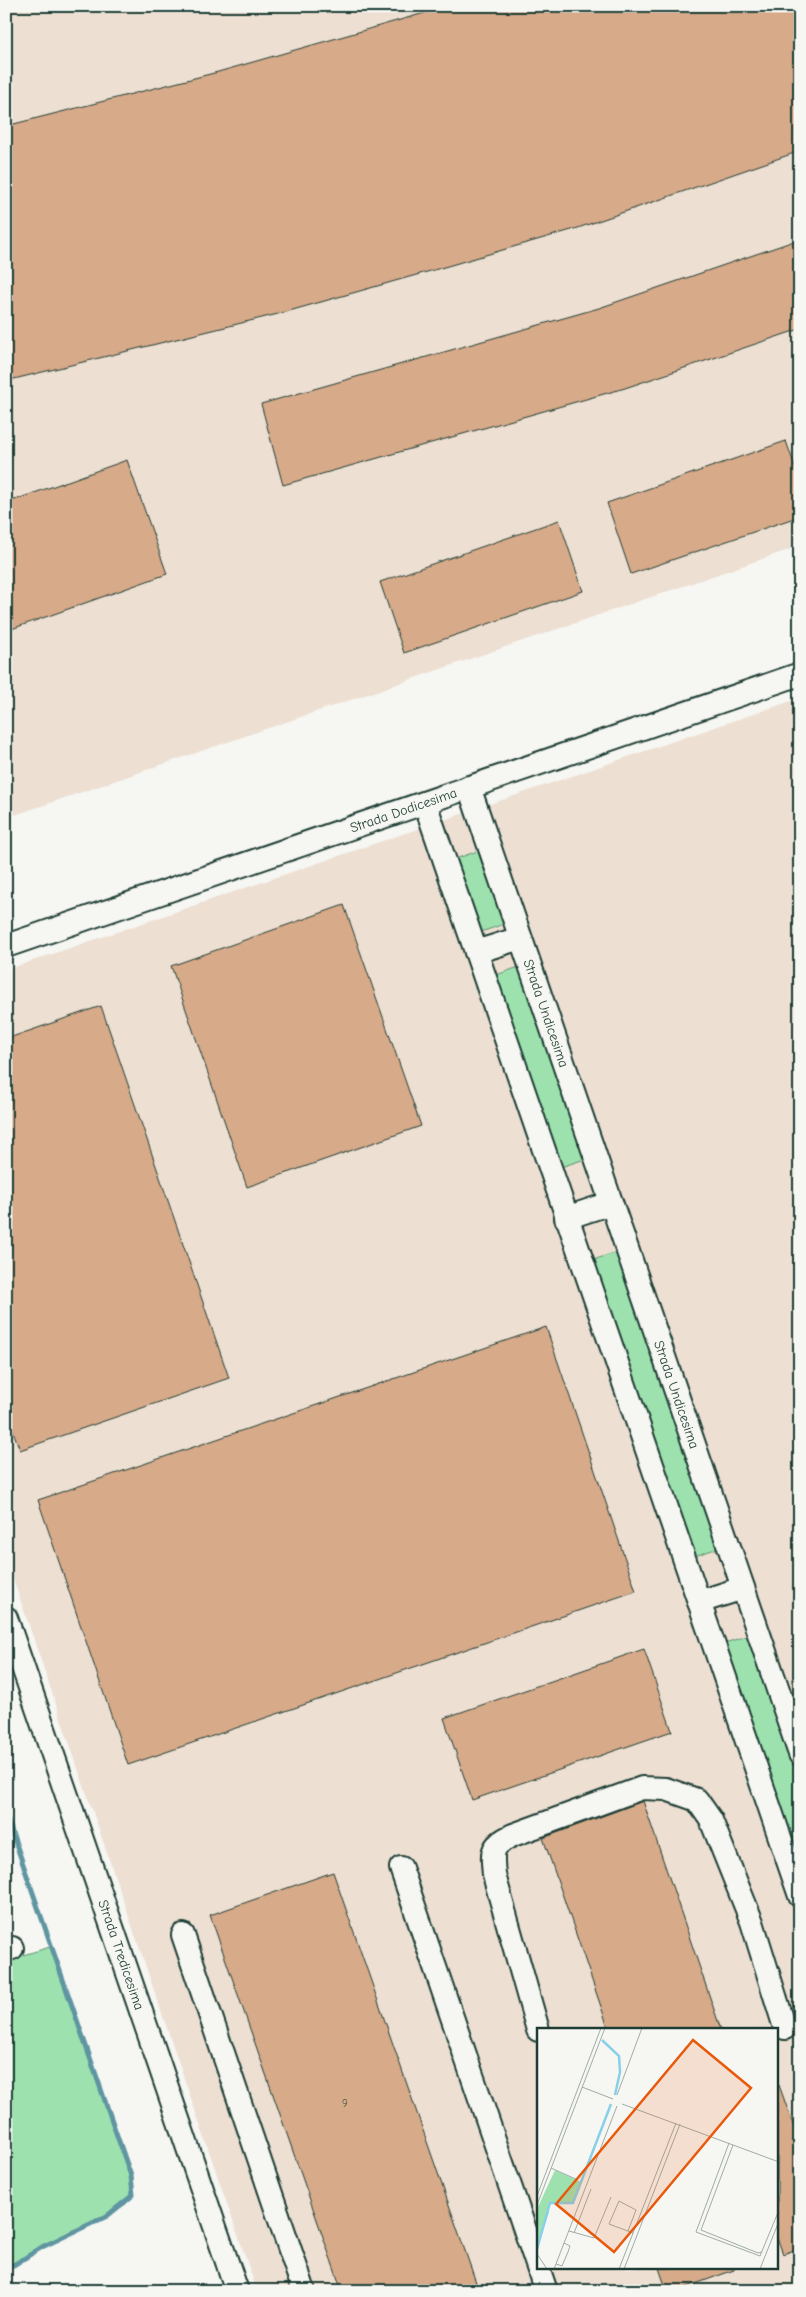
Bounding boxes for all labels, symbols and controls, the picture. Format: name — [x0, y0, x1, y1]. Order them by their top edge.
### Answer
street label: Strada Dodicesima — [348, 784, 459, 836]
street label: Strada Undicesima — [520, 957, 573, 1069]
street label: Strada Undicesima — [651, 1338, 703, 1451]
street label: Strada Tredicesima — [95, 1897, 148, 2012]
inset map — [537, 2028, 778, 2270]
house number: 9 — [342, 2097, 348, 2110]

